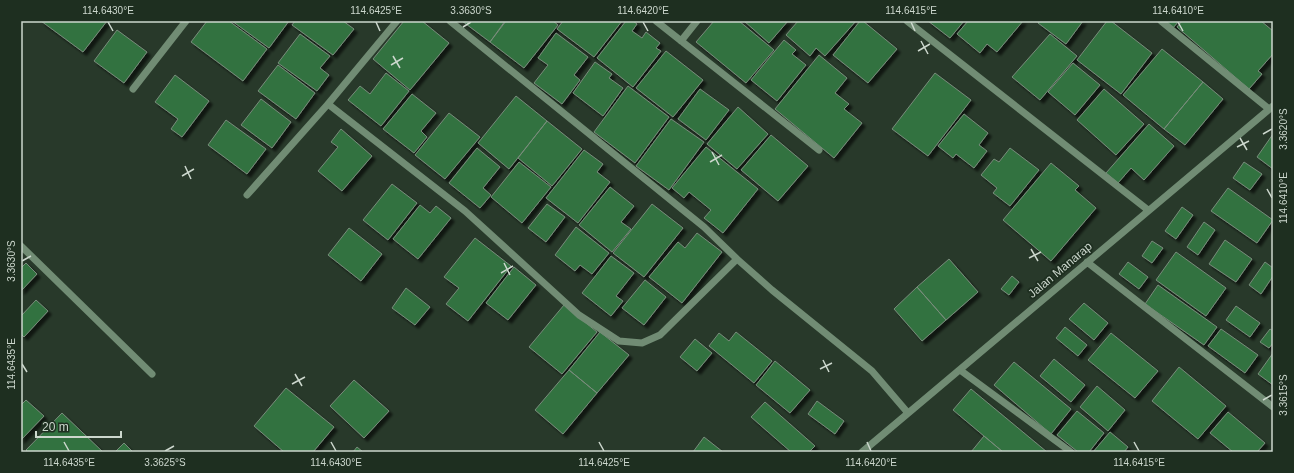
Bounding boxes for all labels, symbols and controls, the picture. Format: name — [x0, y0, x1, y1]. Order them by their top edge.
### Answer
text: 114.6430°E — [82, 5, 134, 16]
text: 114.6425°E — [350, 5, 402, 16]
text: 3.3630°S — [450, 5, 492, 16]
text: 114.6420°E — [617, 5, 669, 16]
text: 114.6415°E — [885, 5, 937, 16]
text: 114.6410°E — [1152, 5, 1204, 16]
text: 3.3620°S — [1278, 108, 1289, 150]
text: 114.6410°E — [1278, 172, 1289, 224]
street label: Jalan Manarap — [1025, 239, 1095, 301]
text: 3.3630°S — [6, 240, 17, 282]
text: 114.6435°E — [6, 338, 17, 390]
text: 3.3615°S — [1278, 374, 1289, 416]
scale bar — [36, 413, 121, 439]
text: 20 m — [42, 420, 69, 434]
text: 114.6435°E — [43, 457, 95, 468]
text: 3.3625°S — [144, 457, 186, 468]
text: 114.6430°E — [310, 457, 362, 468]
text: 114.6425°E — [578, 457, 630, 468]
text: 114.6420°E — [845, 457, 897, 468]
text: 114.6415°E — [1113, 457, 1165, 468]

